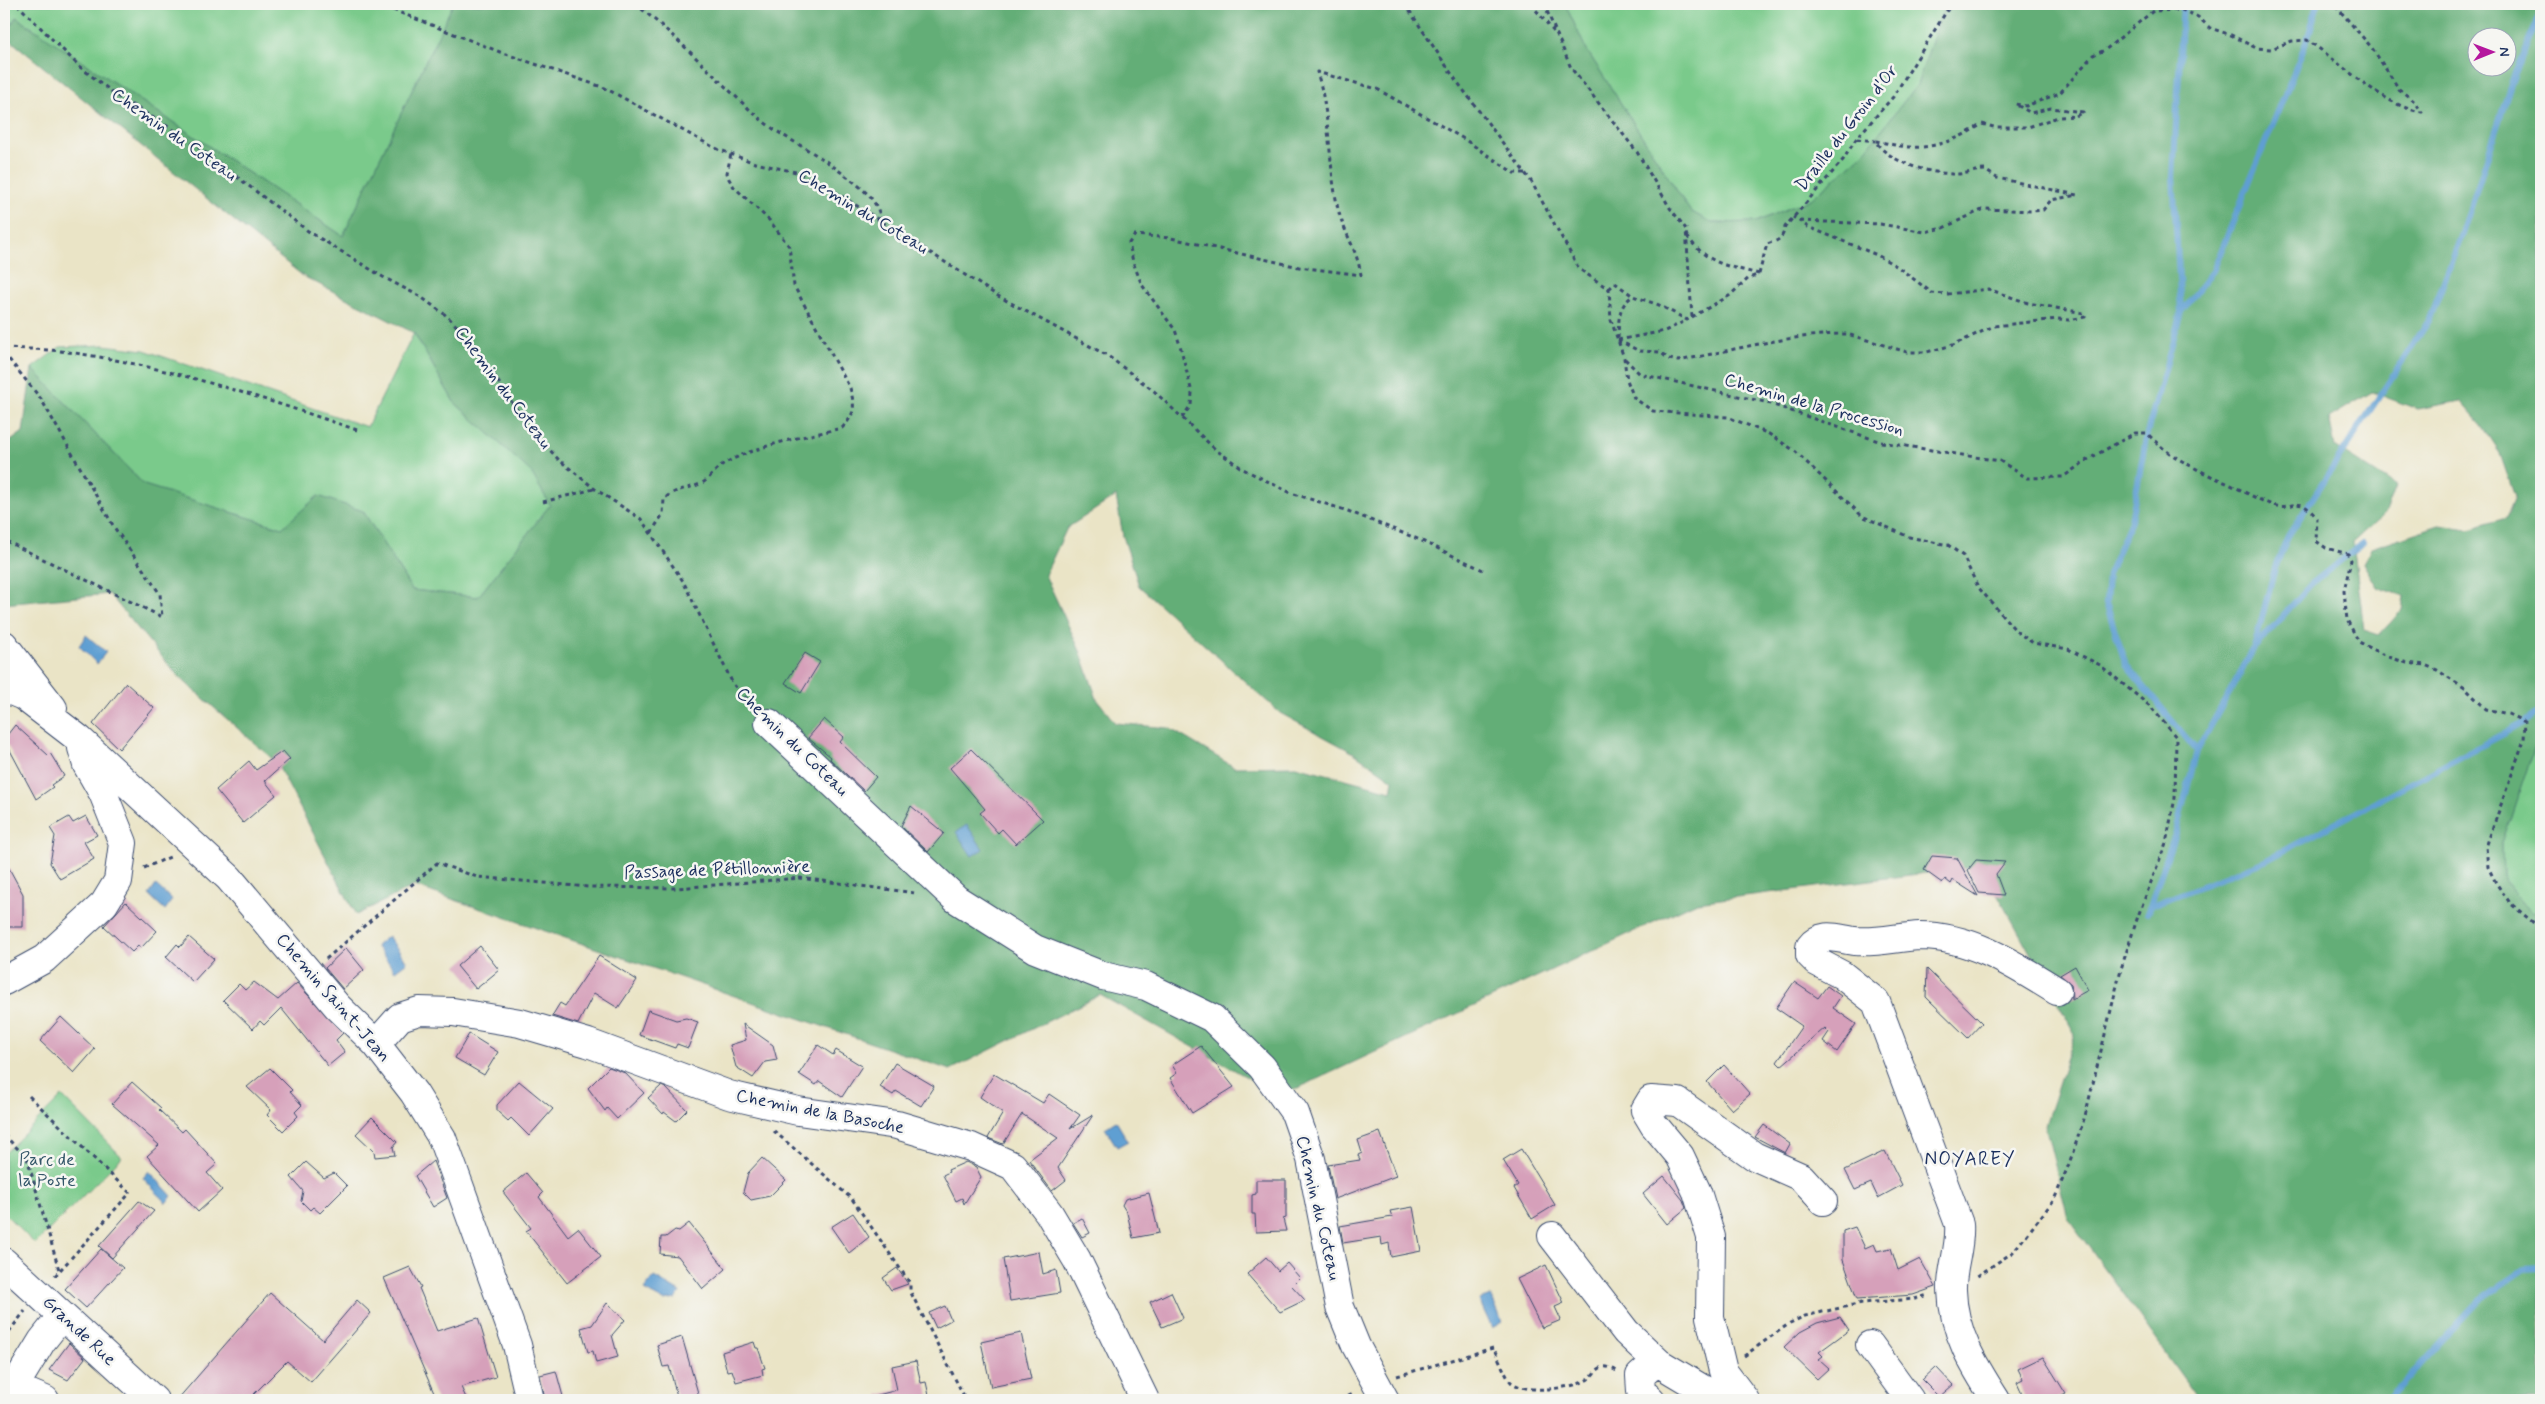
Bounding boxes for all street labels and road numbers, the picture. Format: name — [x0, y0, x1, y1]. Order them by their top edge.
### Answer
street label: Draille du Groin d'Or — [1790, 59, 1904, 196]
street label: Chemin du Coteau — [107, 83, 241, 187]
street label: Chemin du Coteau — [793, 164, 933, 260]
street label: Chemin du Coteau — [449, 322, 557, 454]
street label: Chemin de la Procession — [1721, 368, 1907, 442]
street label: Chemin du Coteau — [731, 682, 853, 802]
street label: Passage de Pétillonnière — [624, 855, 810, 885]
street label: Chemin Saint-Jean — [270, 928, 396, 1068]
street label: Chemin de la Basoche — [734, 1084, 906, 1140]
street label: Chemin du Coteau — [1290, 1133, 1346, 1283]
street label: Grande Rue — [37, 1291, 121, 1372]

